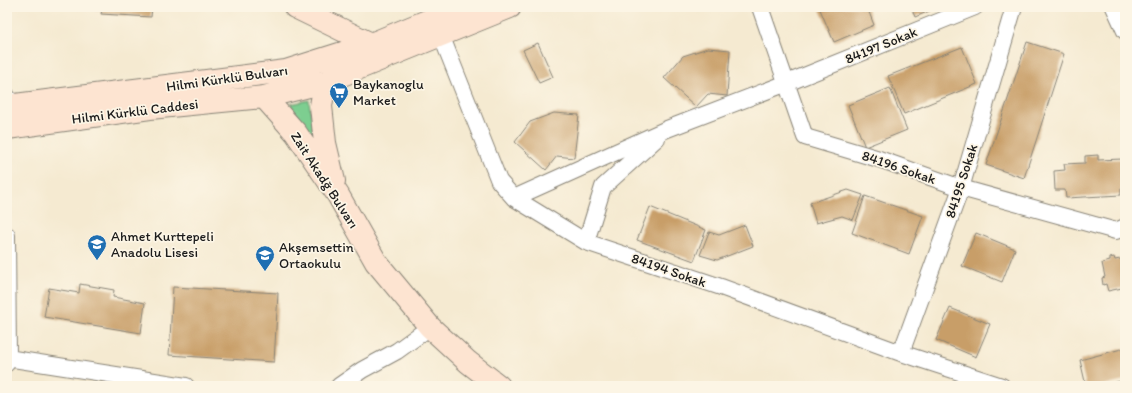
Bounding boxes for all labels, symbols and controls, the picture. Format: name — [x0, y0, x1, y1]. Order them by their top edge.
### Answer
street label: 84197 Sokak — [843, 23, 920, 68]
street label: Hilmi Kürklü Bulvarı — [165, 62, 289, 95]
place label: Baykanoglu Market — [353, 76, 424, 109]
supermarket icon: Baykanoglu Market — [328, 81, 350, 109]
street label: Hilmi Kürklü Caddesi — [71, 95, 199, 128]
street label: Zait Akadğ Bulvarı — [287, 129, 362, 232]
street label: 84195 Sokak — [942, 142, 981, 220]
street label: 84196 Sokak — [860, 147, 938, 188]
place label: Ahmet Kurttepeli Anadolu Lisesi — [111, 228, 214, 261]
school or university icon: Ahmet Kurttepeli Anadolu Lisesi — [86, 233, 108, 261]
place label: Akşemsettin Ortaokulu — [279, 239, 354, 272]
school or university icon: Akşemsettin Ortaokulu — [254, 244, 276, 272]
street label: 84194 Sokak — [629, 250, 708, 291]

